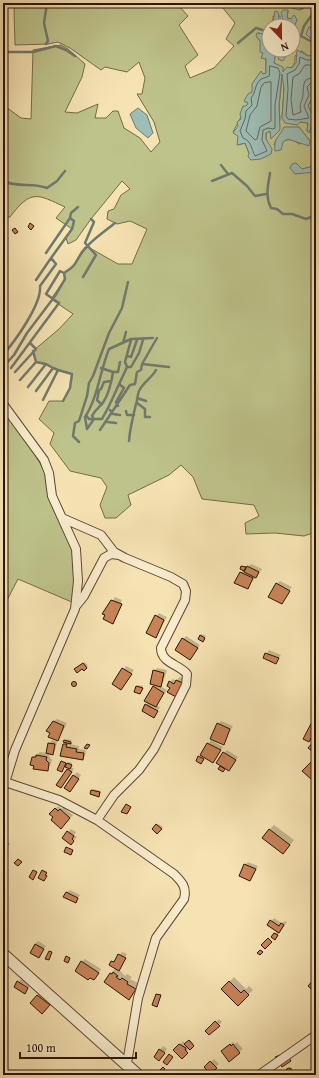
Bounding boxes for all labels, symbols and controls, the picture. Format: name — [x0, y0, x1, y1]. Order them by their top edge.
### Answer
north arrow — [261, 18, 301, 58]
text: N — [278, 38, 291, 56]
scale bar — [20, 1034, 136, 1060]
text: 100 m — [26, 1039, 56, 1056]

